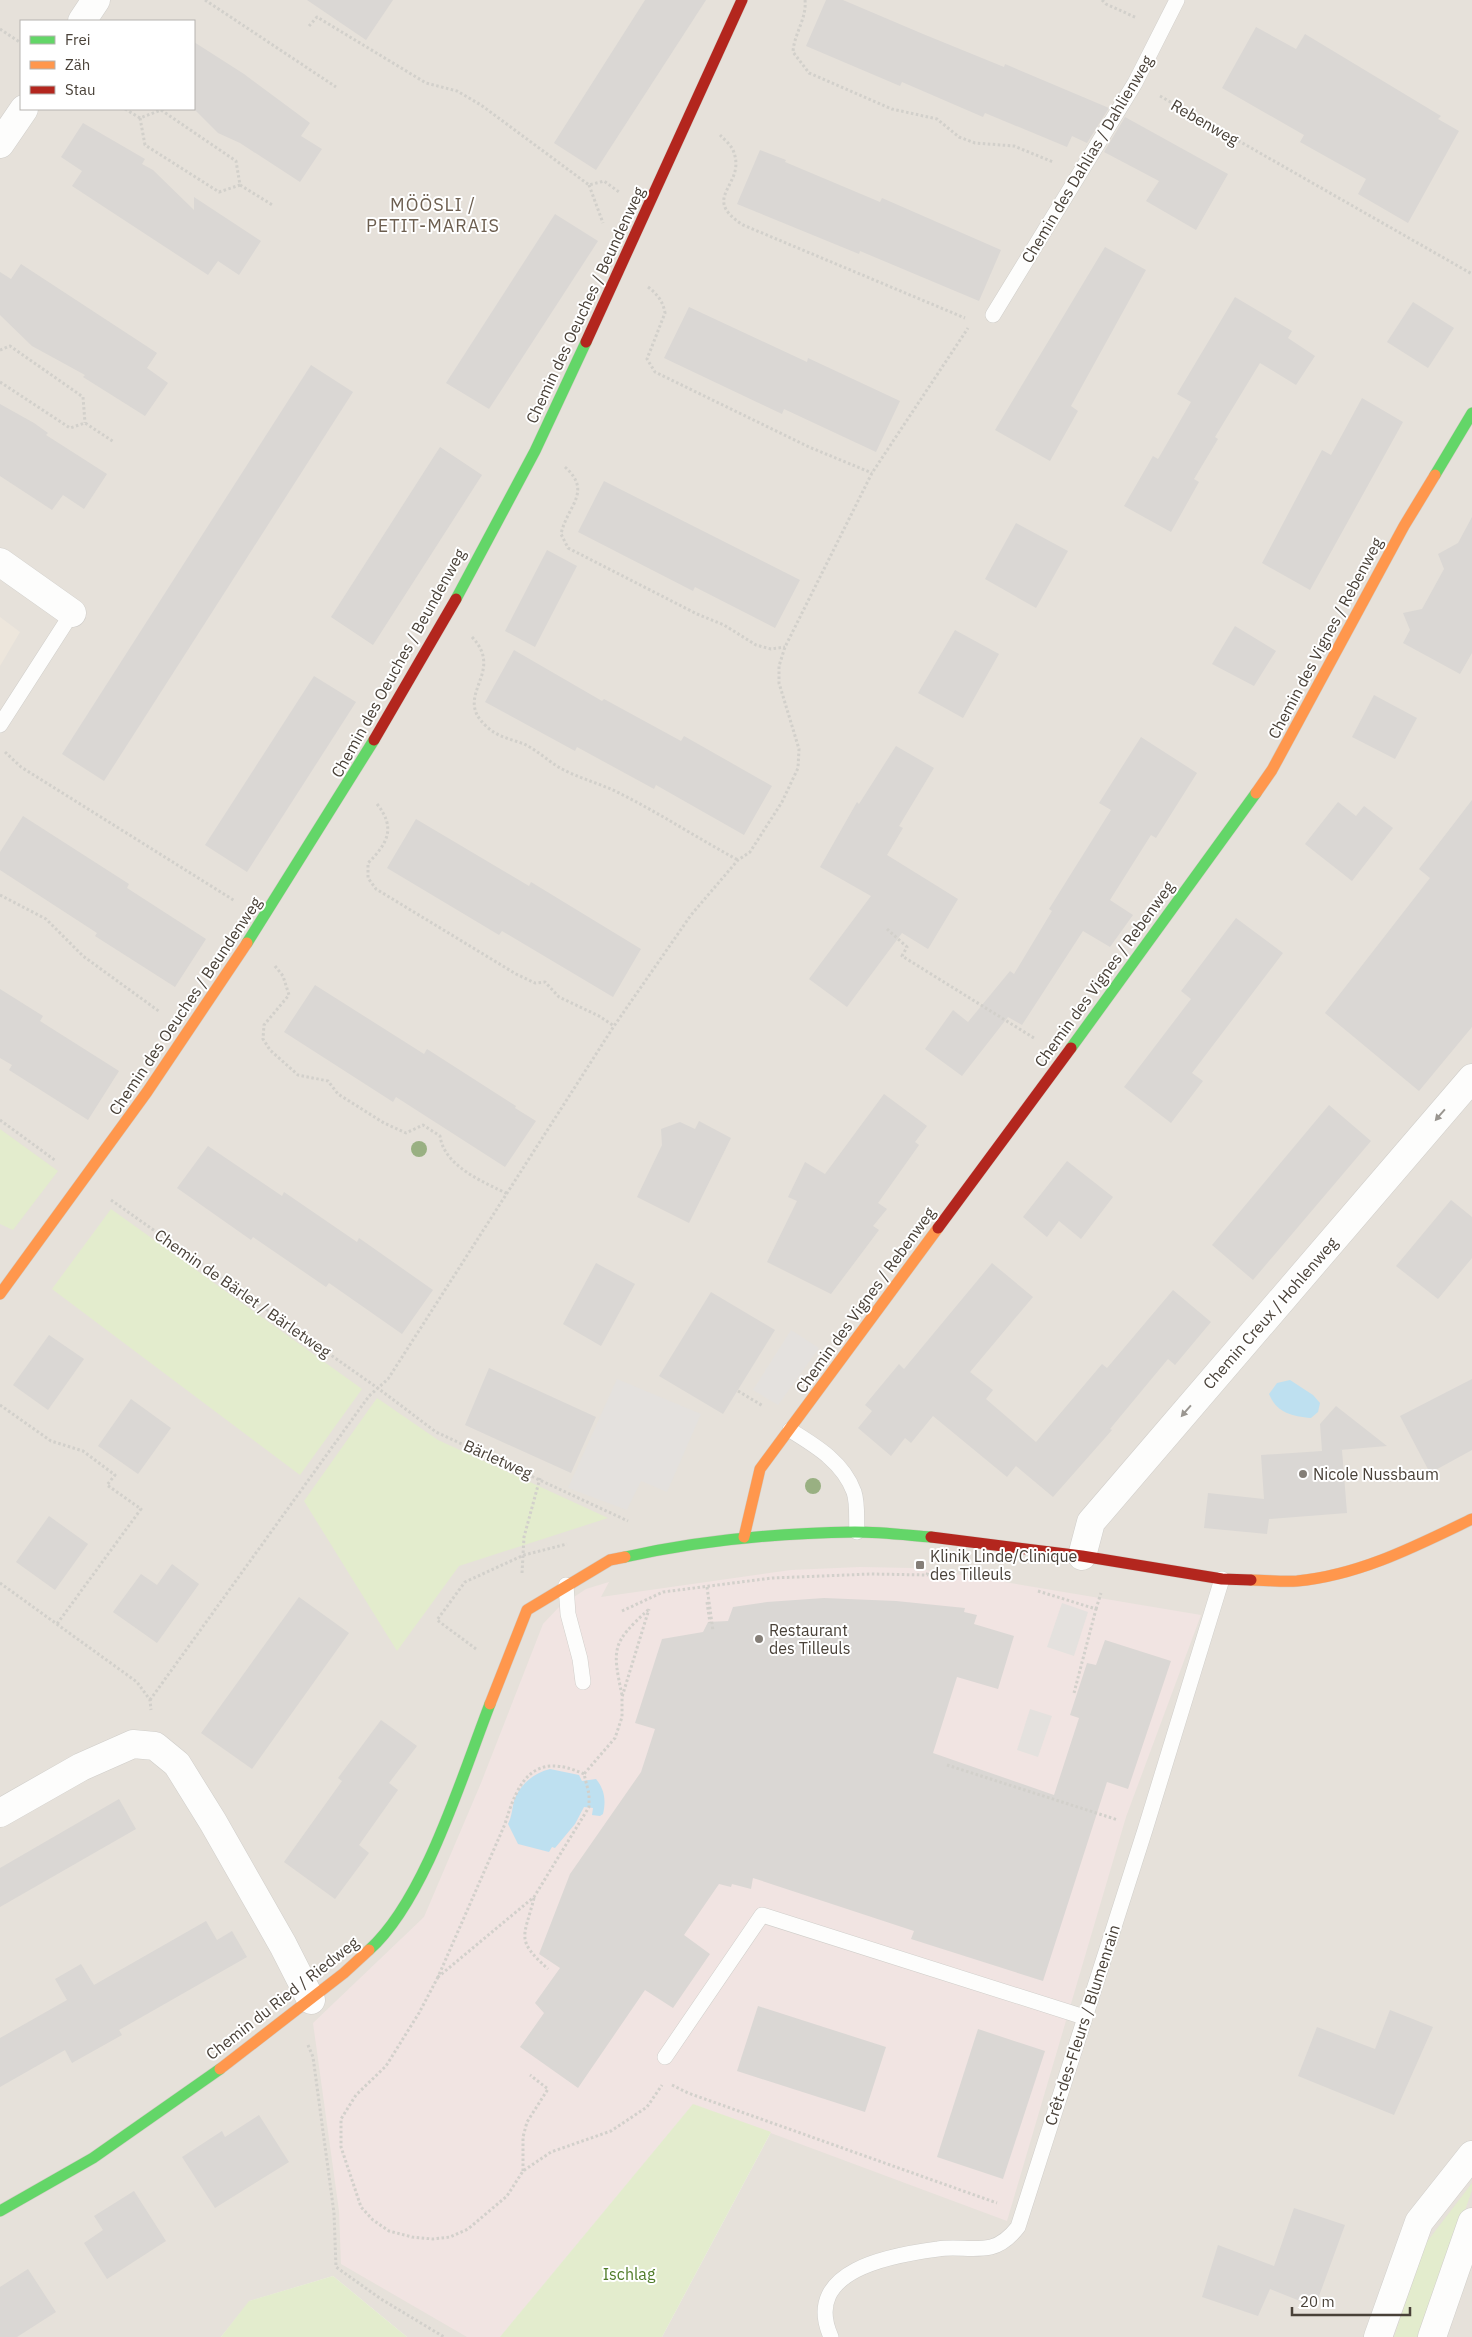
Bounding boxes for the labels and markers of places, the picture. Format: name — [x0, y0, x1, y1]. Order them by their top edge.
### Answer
place label: Nicole Nussbaum — [1313, 1464, 1439, 1484]
marker: Nicole Nussbaum — [1297, 1468, 1309, 1480]
place label: Klinik Linde/Clinique des Tilleuls — [930, 1546, 1078, 1584]
marker: Klinik Linde/Clinique des Tilleuls — [914, 1559, 926, 1571]
place label: Restaurant des Tilleuls — [769, 1620, 850, 1658]
marker: Restaurant des Tilleuls — [753, 1633, 765, 1645]

